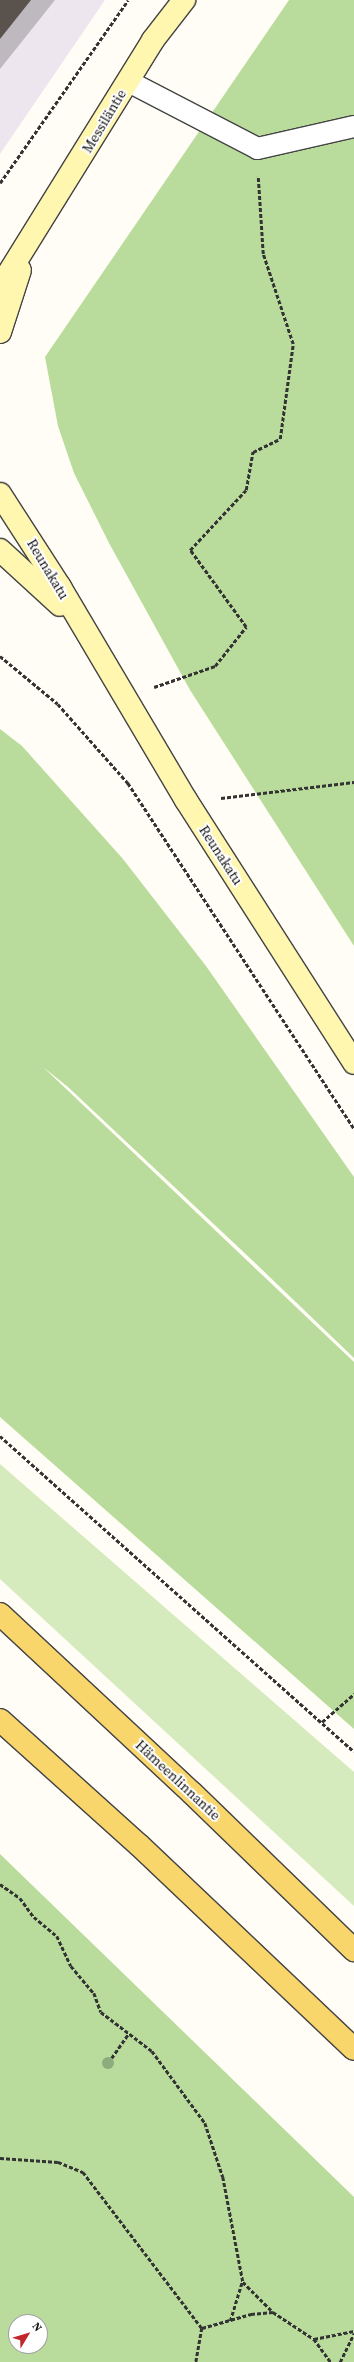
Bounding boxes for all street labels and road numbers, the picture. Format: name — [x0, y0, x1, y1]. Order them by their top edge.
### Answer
street label: Messiläntie — [78, 86, 130, 156]
street label: Reunakatu — [23, 536, 73, 602]
street label: Reunakatu — [196, 822, 246, 888]
street label: Hämeenlinnantie — [132, 1736, 224, 1824]

